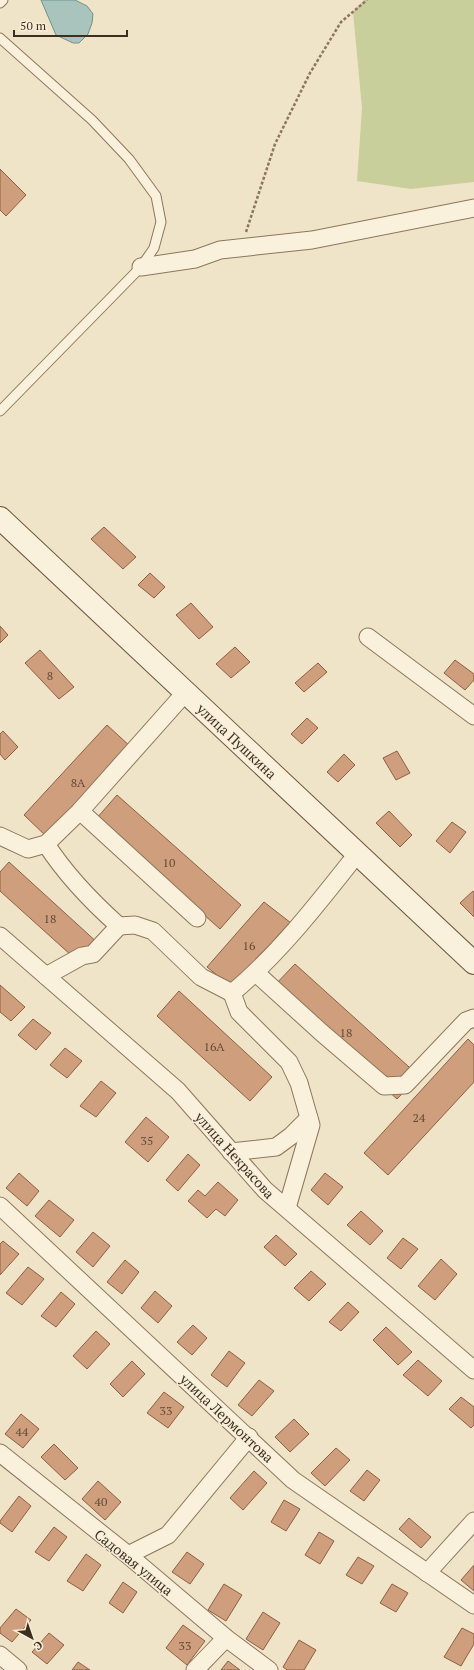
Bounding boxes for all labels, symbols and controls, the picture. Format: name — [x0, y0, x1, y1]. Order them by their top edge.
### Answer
scale bar — [14, 12, 127, 38]
text: 50 m — [20, 18, 47, 33]
house number: 8 — [47, 668, 53, 683]
street label: улица Пушкина — [192, 698, 281, 783]
house number: 8А — [71, 775, 86, 790]
house number: 10 — [163, 855, 175, 870]
house number: 18 — [44, 911, 56, 926]
house number: 16 — [243, 938, 256, 953]
house number: 18 — [340, 1025, 352, 1040]
house number: 16А — [204, 1039, 225, 1054]
street label: улица Некрасова — [190, 1107, 279, 1202]
house number: 24 — [413, 1110, 426, 1125]
house number: 35 — [141, 1133, 153, 1148]
street label: улица Лермонтова — [175, 1369, 278, 1466]
house number: 33 — [160, 1403, 172, 1418]
house number: 44 — [16, 1424, 29, 1439]
house number: 40 — [95, 1494, 107, 1509]
street label: Садовая улица — [91, 1524, 177, 1600]
north arrow — [12, 1618, 52, 1658]
text: С — [31, 1638, 46, 1653]
house number: 33 — [179, 1638, 191, 1653]

